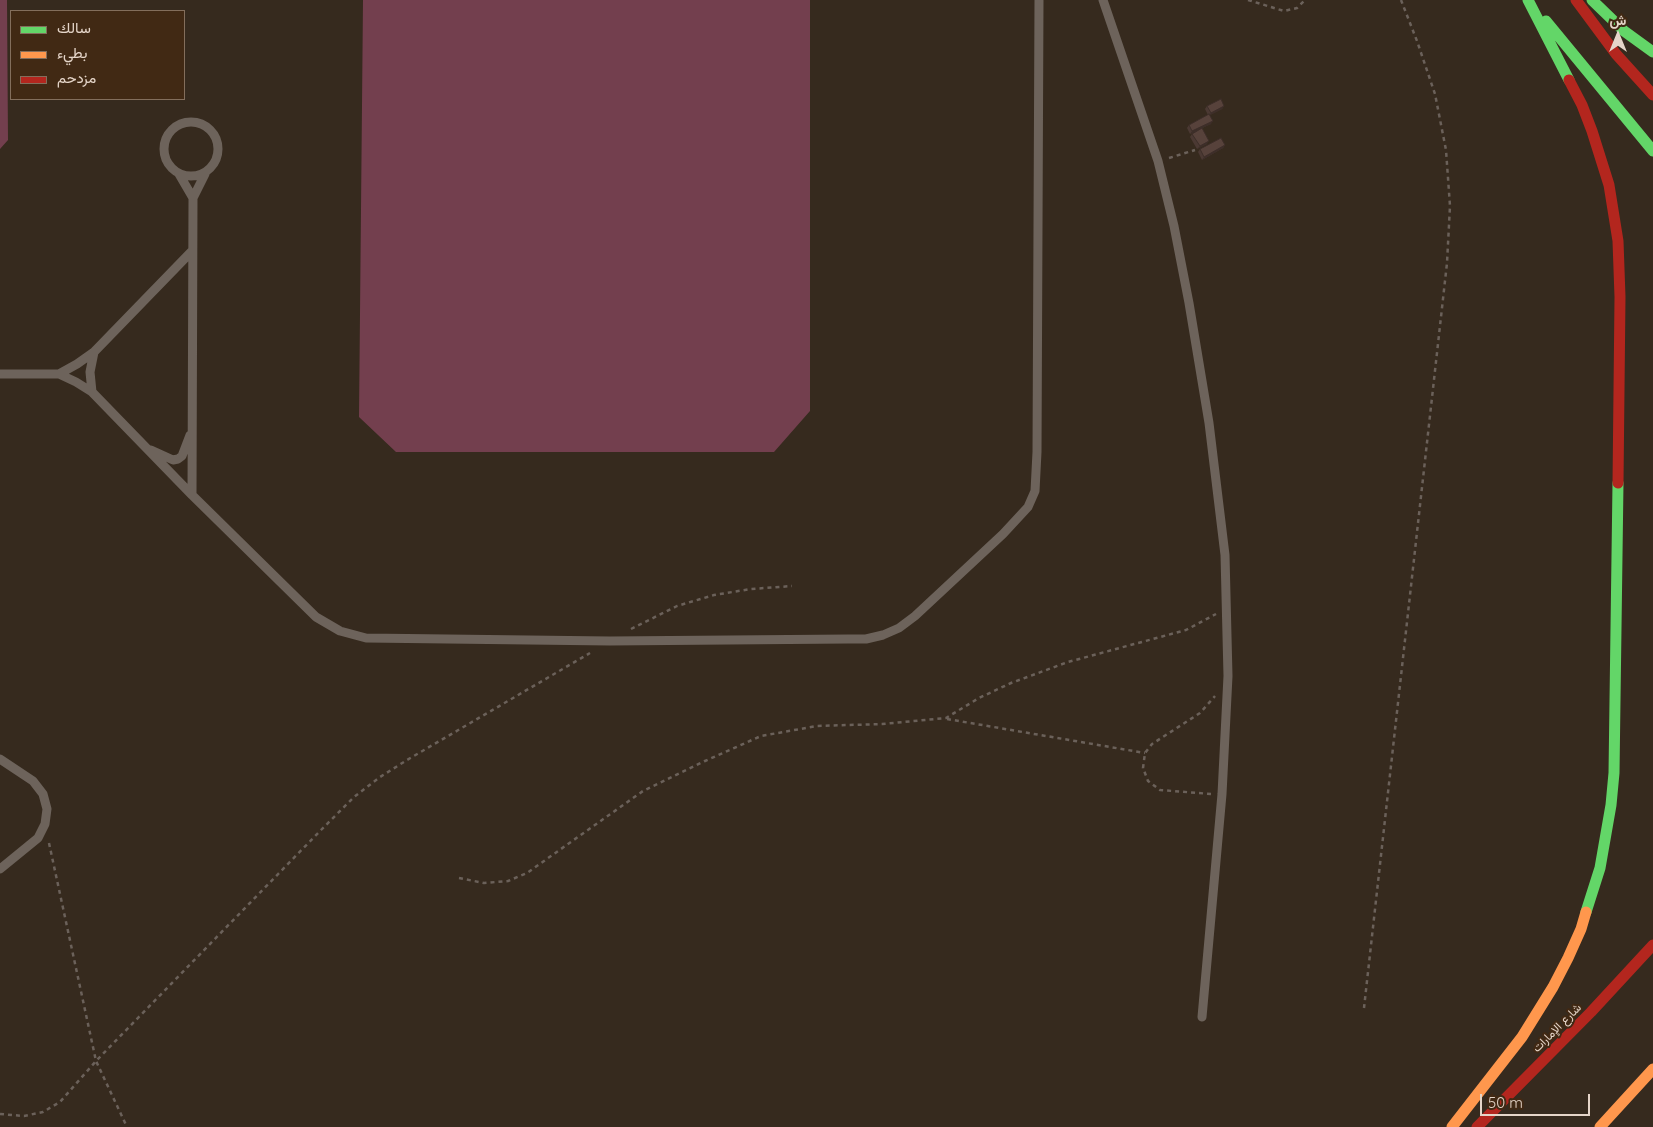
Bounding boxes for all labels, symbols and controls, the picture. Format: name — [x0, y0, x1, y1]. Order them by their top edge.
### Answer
legend — [10, 10, 185, 100]
north arrow — [1593, 10, 1643, 60]
text: ش — [1610, 11, 1626, 29]
text: سالك — [57, 18, 91, 37]
text: بطيء — [57, 43, 87, 62]
text: مزدحم — [57, 68, 96, 87]
street label: شارع الإمارات — [1530, 1001, 1584, 1055]
scale bar — [1483, 1084, 1593, 1116]
text: 50 m — [1488, 1093, 1523, 1112]

